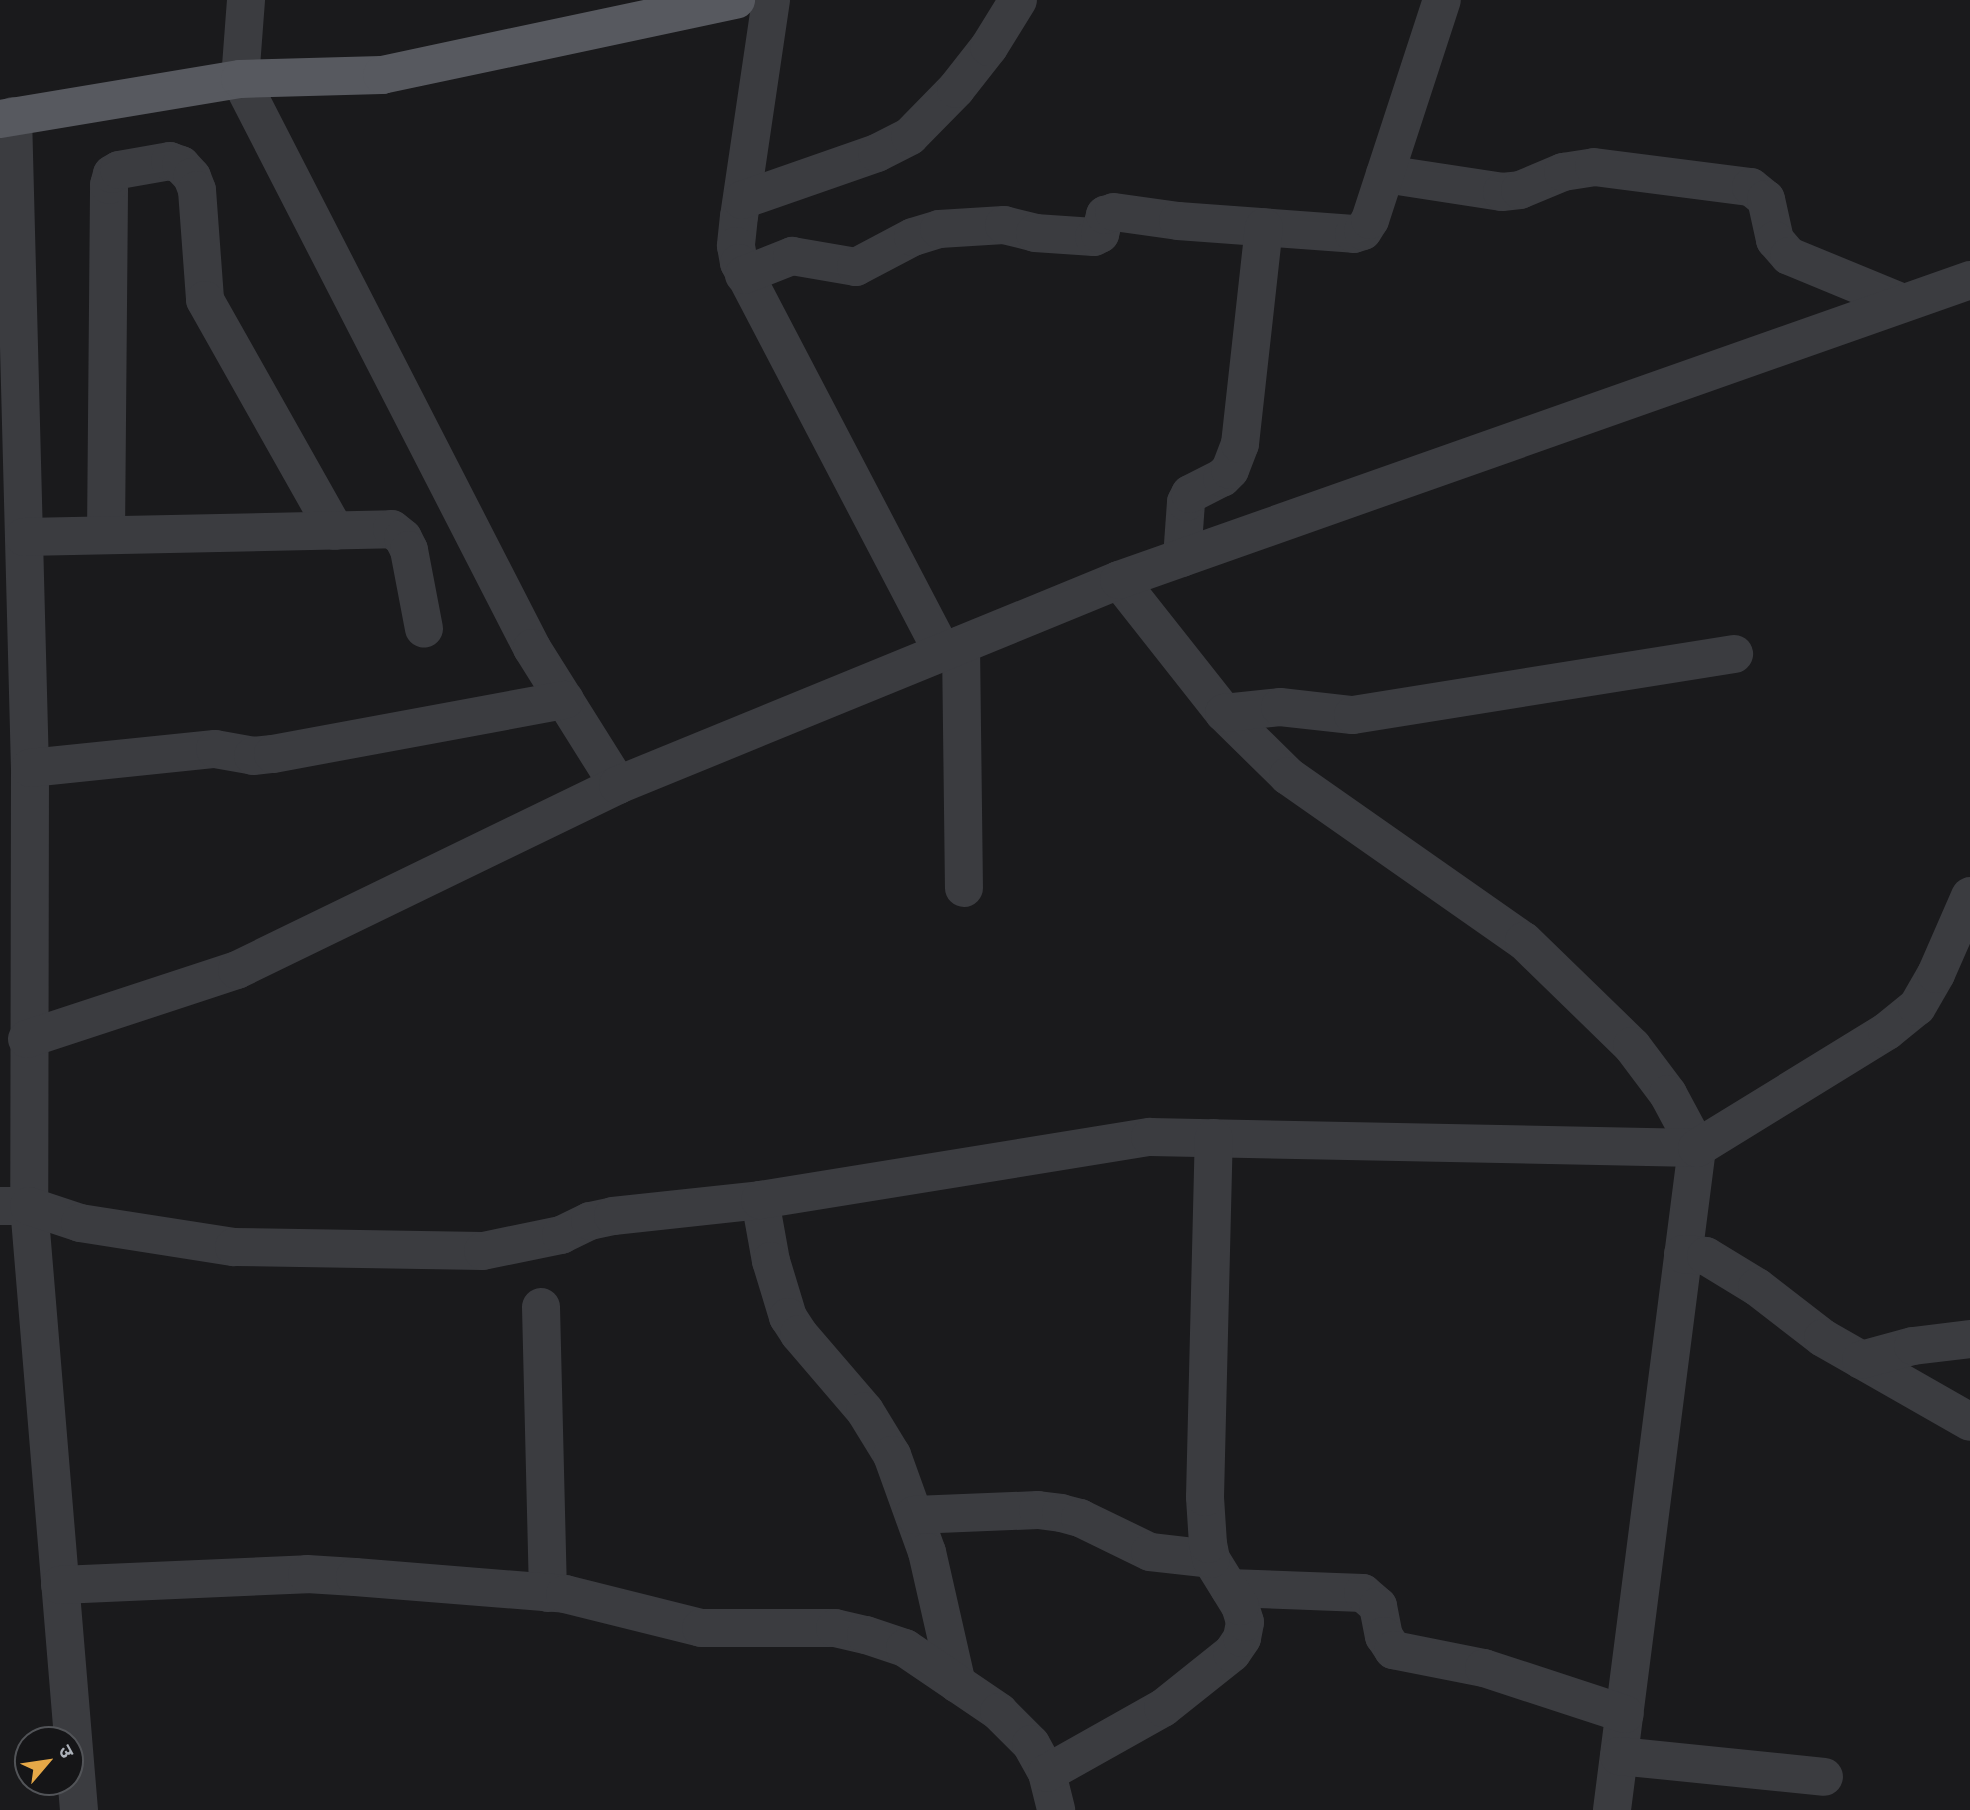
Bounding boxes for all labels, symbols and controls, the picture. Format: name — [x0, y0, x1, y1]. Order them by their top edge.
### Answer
north arrow — [14, 1726, 84, 1796]
text: उ — [53, 1741, 79, 1762]

